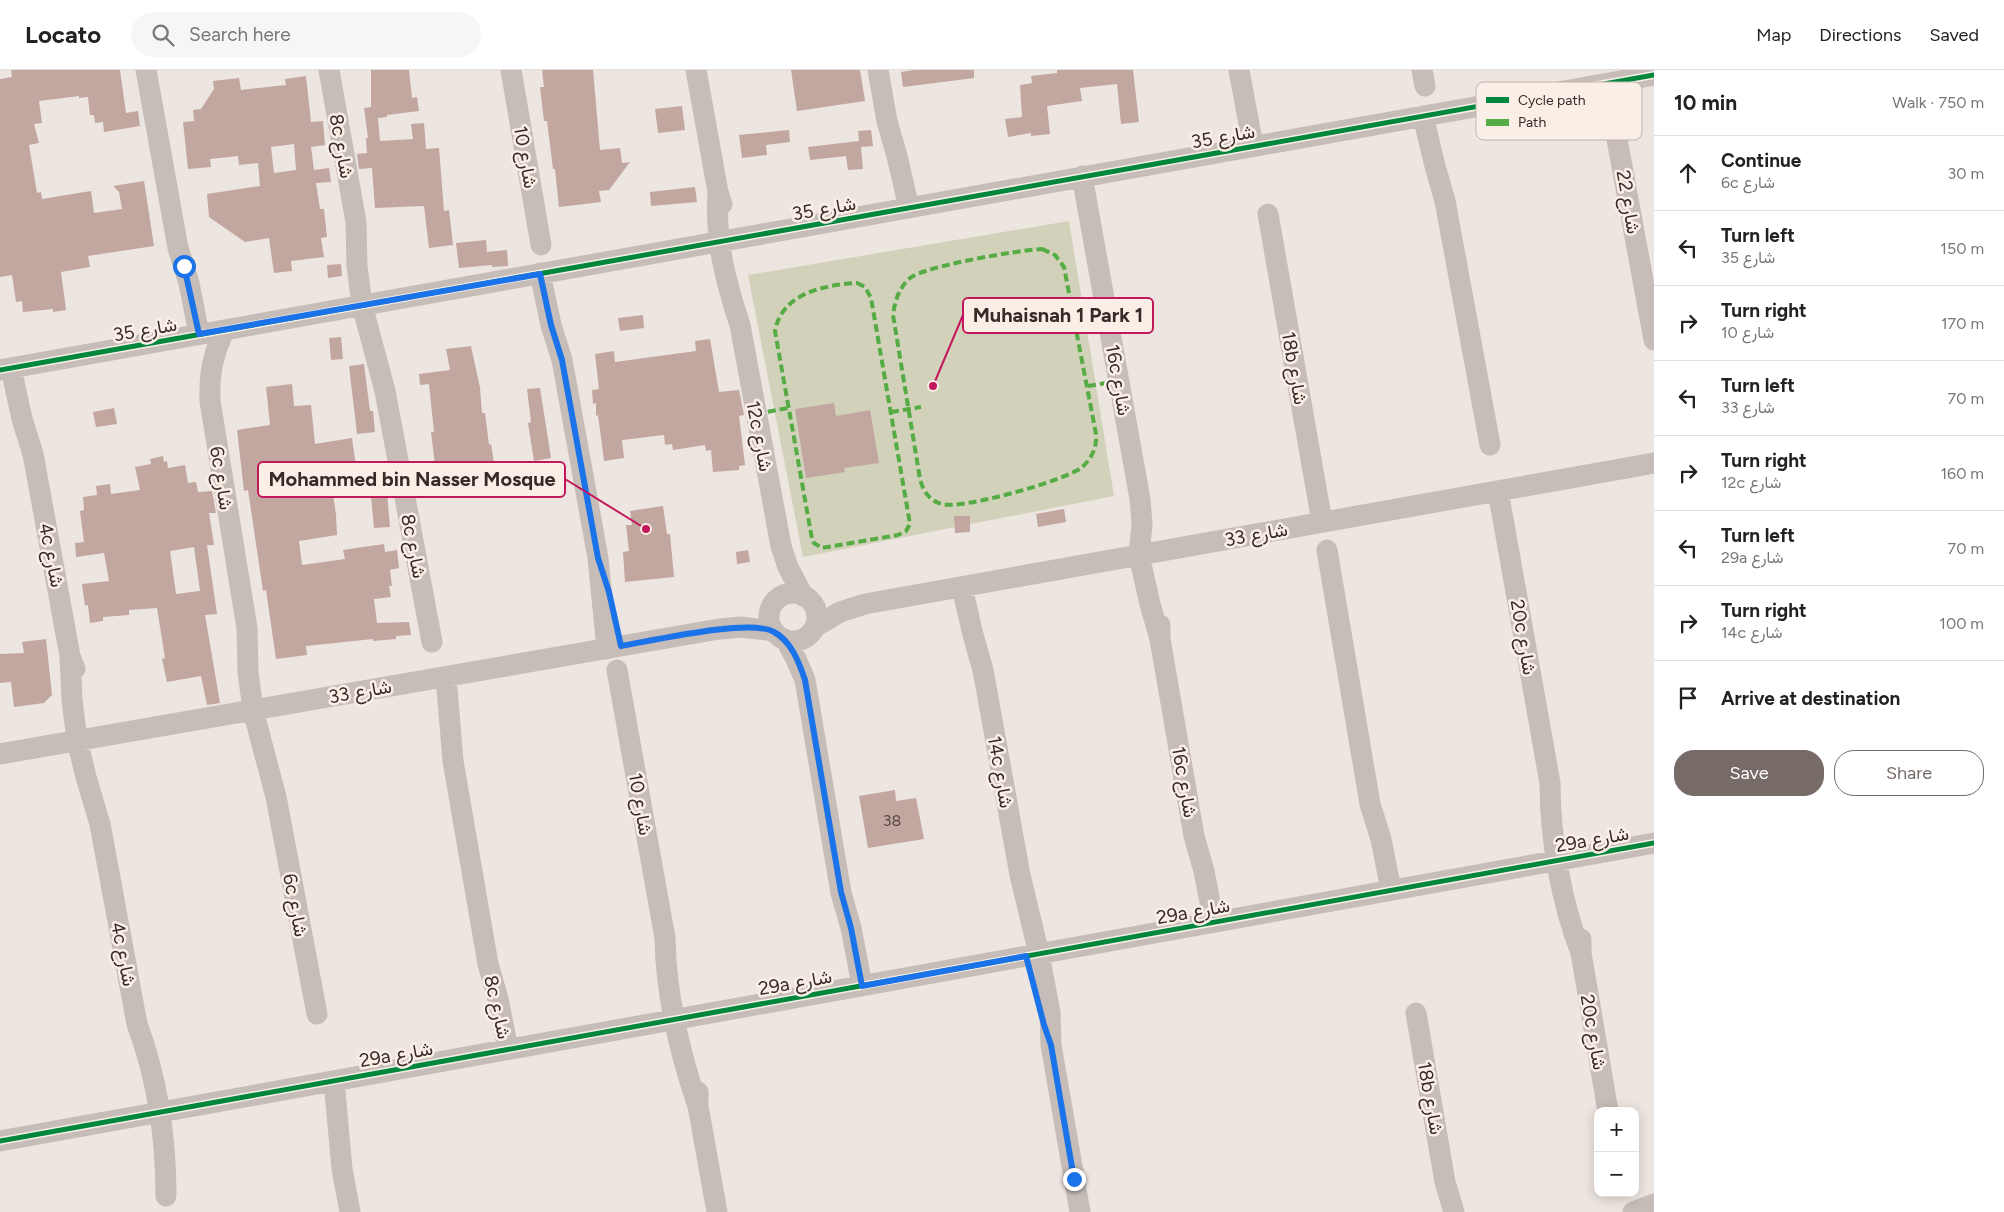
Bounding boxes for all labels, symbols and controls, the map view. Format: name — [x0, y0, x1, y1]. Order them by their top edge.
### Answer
search box — [131, 12, 481, 57]
text: Locato — [25, 20, 101, 49]
icon: search — [149, 21, 177, 49]
text: Search here — [189, 23, 291, 46]
text: Map — [1756, 24, 1791, 46]
text: Directions — [1819, 24, 1901, 46]
text: Saved — [1929, 24, 1979, 46]
legend — [1476, 82, 1642, 140]
text: 10 min — [1674, 90, 1737, 115]
text: Cycle path — [1518, 92, 1586, 109]
text: Walk · 750 m — [1892, 93, 1984, 112]
street label: 8c شارع — [324, 112, 358, 180]
text: Path — [1518, 114, 1546, 131]
street label: شارع 35 — [1189, 120, 1257, 154]
street label: شارع 10 — [508, 124, 542, 190]
text: Continue — [1721, 149, 1801, 172]
icon: ahead — [1674, 159, 1702, 187]
text: 30 m — [1947, 164, 1984, 183]
street label: شارع 22 — [1611, 168, 1645, 236]
text: 6c شارع — [1721, 173, 1775, 192]
street label: شارع 35 — [790, 192, 858, 226]
text: Turn left — [1721, 224, 1795, 247]
icon: left — [1674, 234, 1702, 262]
text: 150 m — [1940, 239, 1984, 258]
text: شارع 35 — [1721, 248, 1775, 267]
route start — [173, 255, 196, 278]
callout: Muhaisnah 1 Park 1 — [963, 298, 1153, 333]
text: Turn right — [1721, 299, 1807, 322]
text: Muhaisnah 1 Park 1 — [973, 303, 1143, 327]
icon: right — [1674, 309, 1702, 337]
street label: شارع 35 — [111, 313, 179, 347]
text: 170 m — [1941, 314, 1984, 333]
text: شارع 10 — [1721, 323, 1774, 342]
street label: 18b شارع — [1276, 330, 1312, 406]
street label: 16c شارع — [1100, 343, 1136, 418]
text: Turn left — [1721, 374, 1795, 397]
icon: left — [1674, 384, 1702, 412]
text: 70 m — [1948, 389, 1984, 408]
text: شارع 33 — [1721, 398, 1775, 417]
street label: 12c شارع — [740, 399, 778, 474]
street label: 6c شارع — [204, 445, 238, 512]
text: Turn right — [1721, 449, 1807, 472]
icon: right — [1674, 459, 1702, 487]
callout: Mohammed bin Nasser Mosque — [258, 462, 565, 497]
text: 160 m — [1941, 464, 1984, 483]
text: Mohammed bin Nasser Mosque — [268, 467, 556, 491]
text: 12c شارع — [1721, 473, 1781, 492]
street label: 8c شارع — [395, 512, 431, 580]
street label: شارع 33 — [1223, 518, 1290, 552]
street label: 4c شارع — [33, 521, 69, 589]
text: Turn left — [1721, 524, 1795, 547]
icon: left — [1674, 534, 1702, 562]
text: 70 m — [1948, 539, 1984, 558]
text: 29a شارع — [1721, 548, 1783, 567]
street label: 20c شارع — [1505, 598, 1541, 677]
text: Turn right — [1721, 599, 1807, 622]
icon: right — [1674, 609, 1702, 637]
text: 100 m — [1939, 614, 1984, 633]
text: 14c شارع — [1721, 623, 1782, 642]
street label: شارع 33 — [327, 675, 394, 709]
icon: arrive — [1674, 684, 1702, 712]
text: Arrive at destination — [1721, 687, 1900, 710]
street label: 14c شارع — [982, 734, 1018, 810]
street label: 16c شارع — [1166, 745, 1202, 820]
button: Save — [1674, 750, 1824, 796]
button: Share — [1834, 750, 1984, 796]
street label: شارع 10 — [623, 771, 657, 837]
house number: 38 — [883, 811, 901, 830]
street label: 29a شارع — [1554, 822, 1631, 858]
street label: 6c شارع — [277, 872, 313, 939]
street label: 29a شارع — [1155, 894, 1232, 930]
street label: 4c شارع — [105, 920, 141, 988]
street label: 29a شارع — [757, 965, 834, 1001]
street label: 8c شارع — [478, 973, 516, 1042]
street label: 20c شارع — [1575, 993, 1611, 1072]
street label: 29a شارع — [358, 1037, 435, 1073]
street label: 18b شارع — [1412, 1060, 1448, 1136]
map controls — [1594, 1107, 1639, 1197]
button: + — [1594, 1107, 1639, 1152]
button: − — [1594, 1152, 1639, 1197]
route end — [1063, 1168, 1086, 1191]

